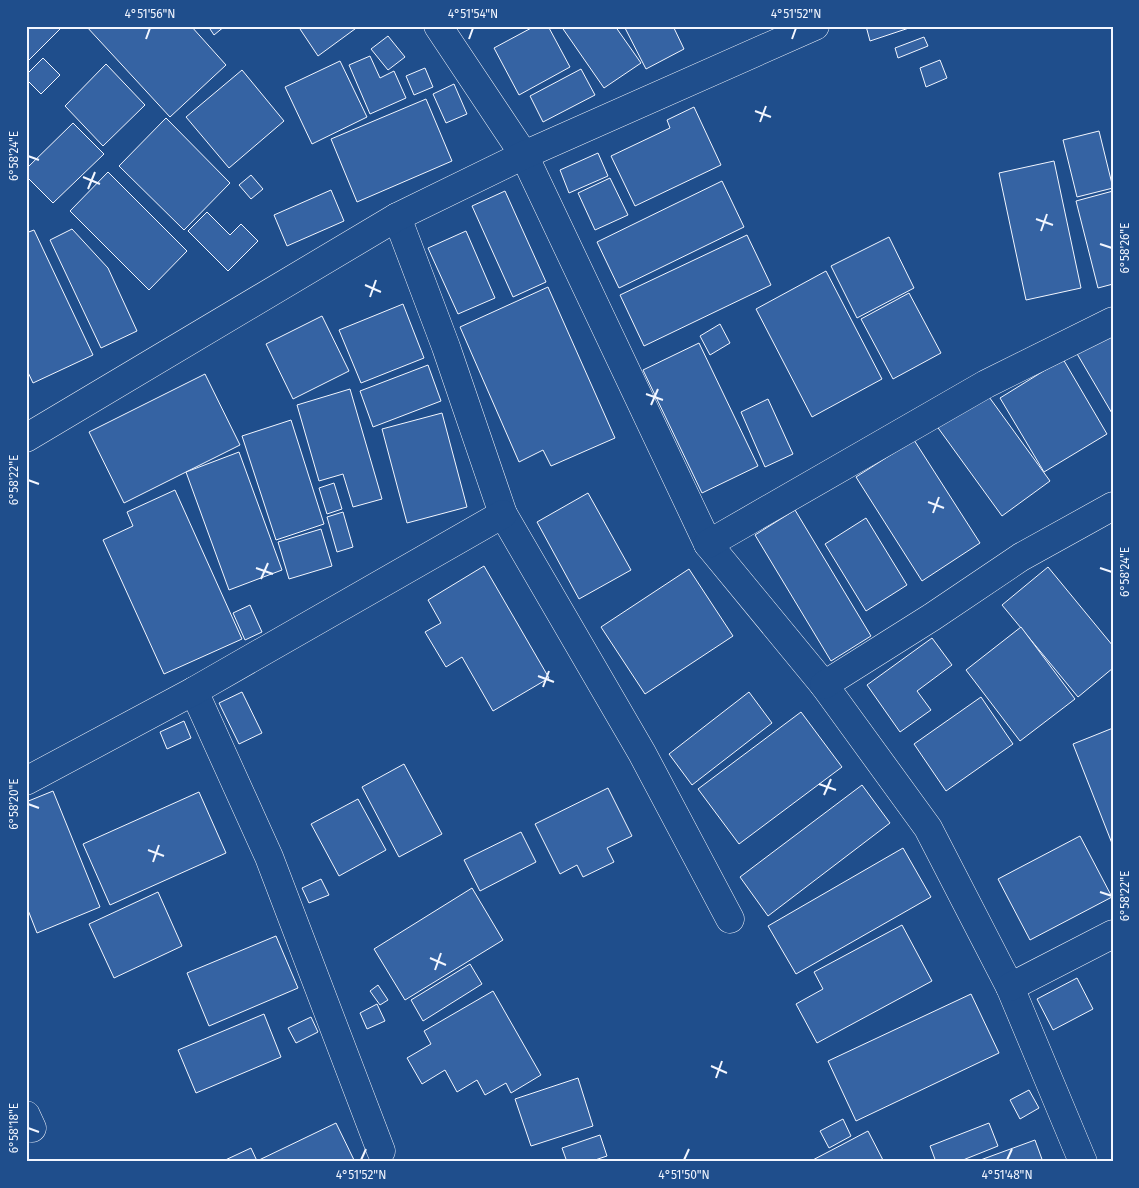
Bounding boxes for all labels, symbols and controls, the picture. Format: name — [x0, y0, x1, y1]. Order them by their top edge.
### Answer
text: 4°51'56"N — [124, 7, 176, 21]
text: 4°51'54"N — [448, 7, 498, 21]
text: 4°51'52"N — [771, 7, 821, 21]
text: 6°58'24"E — [7, 131, 21, 181]
text: 6°58'26"E — [1118, 223, 1132, 273]
text: 6°58'22"E — [7, 455, 21, 505]
text: 6°58'24"E — [1118, 547, 1132, 597]
text: 6°58'20"E — [7, 778, 21, 830]
text: 6°58'22"E — [1118, 871, 1132, 921]
text: 6°58'18"E — [7, 1103, 21, 1153]
text: 4°51'52"N — [336, 1168, 386, 1182]
text: 4°51'50"N — [658, 1168, 710, 1182]
text: 4°51'48"N — [981, 1168, 1033, 1182]

